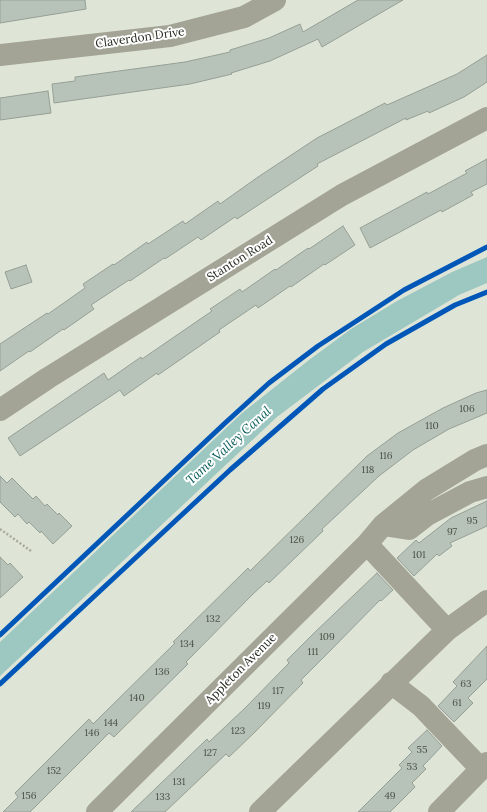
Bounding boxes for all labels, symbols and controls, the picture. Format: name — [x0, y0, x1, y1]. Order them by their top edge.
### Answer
street label: Claverdon Drive — [94, 25, 186, 51]
street label: Stanton Road — [205, 233, 275, 285]
house number: 106 — [459, 403, 475, 415]
water label: Tame Valley Canal — [183, 404, 275, 488]
house number: 110 — [425, 420, 439, 432]
house number: 116 — [379, 450, 393, 462]
house number: 118 — [362, 464, 374, 476]
house number: 95 — [466, 515, 478, 527]
house number: 97 — [447, 526, 457, 538]
house number: 126 — [290, 534, 304, 546]
house number: 101 — [412, 549, 426, 561]
house number: 132 — [206, 613, 220, 625]
street label: Appleton Avenue — [203, 631, 279, 707]
house number: 109 — [319, 631, 335, 643]
house number: 134 — [180, 638, 194, 650]
house number: 111 — [308, 646, 318, 658]
house number: 136 — [155, 666, 169, 678]
house number: 63 — [460, 678, 472, 690]
house number: 117 — [272, 685, 284, 697]
house number: 140 — [129, 692, 145, 704]
house number: 61 — [452, 697, 462, 709]
house number: 119 — [257, 700, 271, 712]
house number: 144 — [104, 717, 118, 729]
house number: 123 — [231, 725, 245, 737]
house number: 146 — [85, 727, 99, 739]
house number: 55 — [417, 744, 427, 756]
house number: 127 — [203, 747, 217, 759]
house number: 53 — [406, 761, 418, 773]
house number: 152 — [47, 765, 61, 777]
house number: 131 — [173, 776, 185, 788]
house number: 156 — [22, 790, 36, 802]
house number: 49 — [384, 790, 396, 802]
house number: 133 — [156, 791, 170, 803]

